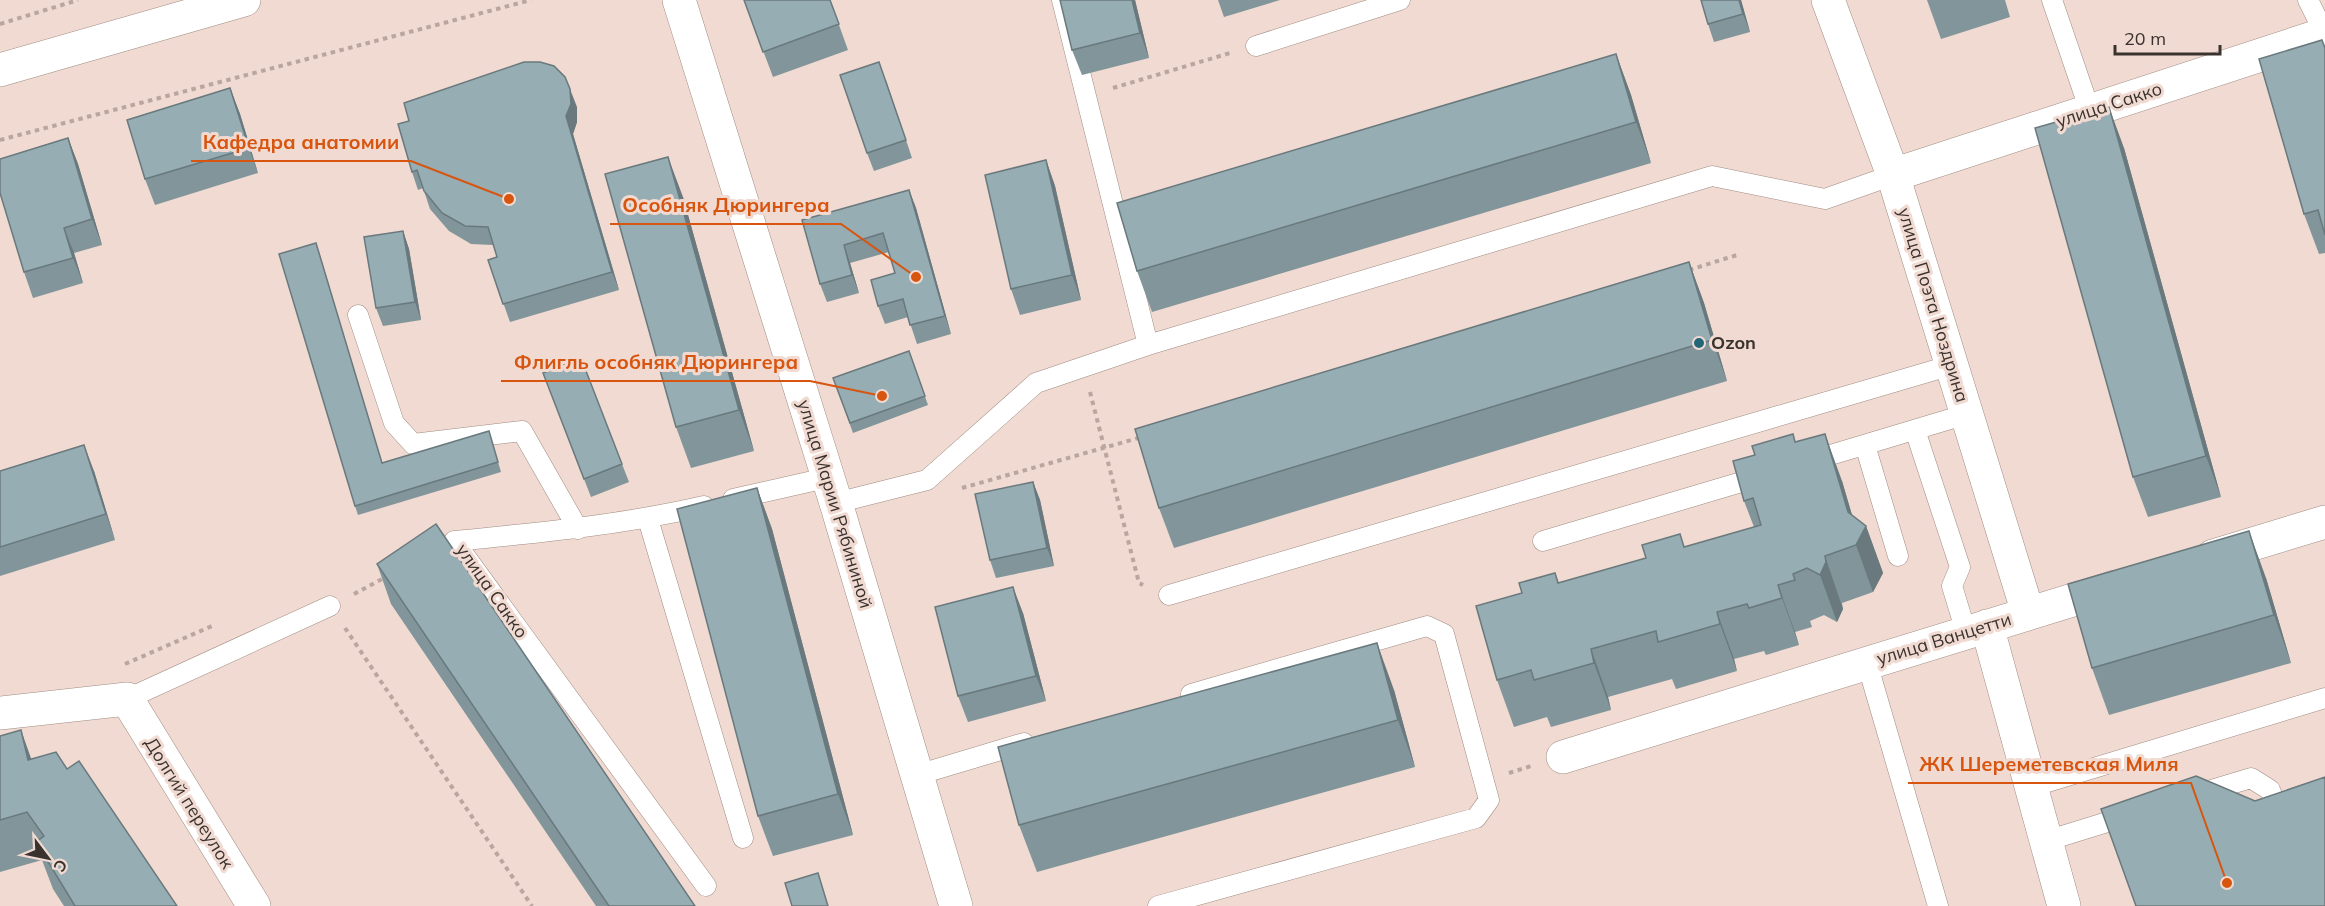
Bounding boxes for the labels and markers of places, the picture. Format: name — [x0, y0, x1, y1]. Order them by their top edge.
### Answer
callout: Кафедра анатомии — [191, 123, 411, 161]
callout: Особняк Дюрингера — [610, 186, 841, 224]
place label: Ozon — [1711, 331, 1756, 354]
marker: Ozon — [1692, 336, 1706, 350]
callout: Флигль особняк Дюрингера — [501, 343, 810, 381]
callout: ЖК Шереметевская Миля — [1908, 745, 2191, 783]

